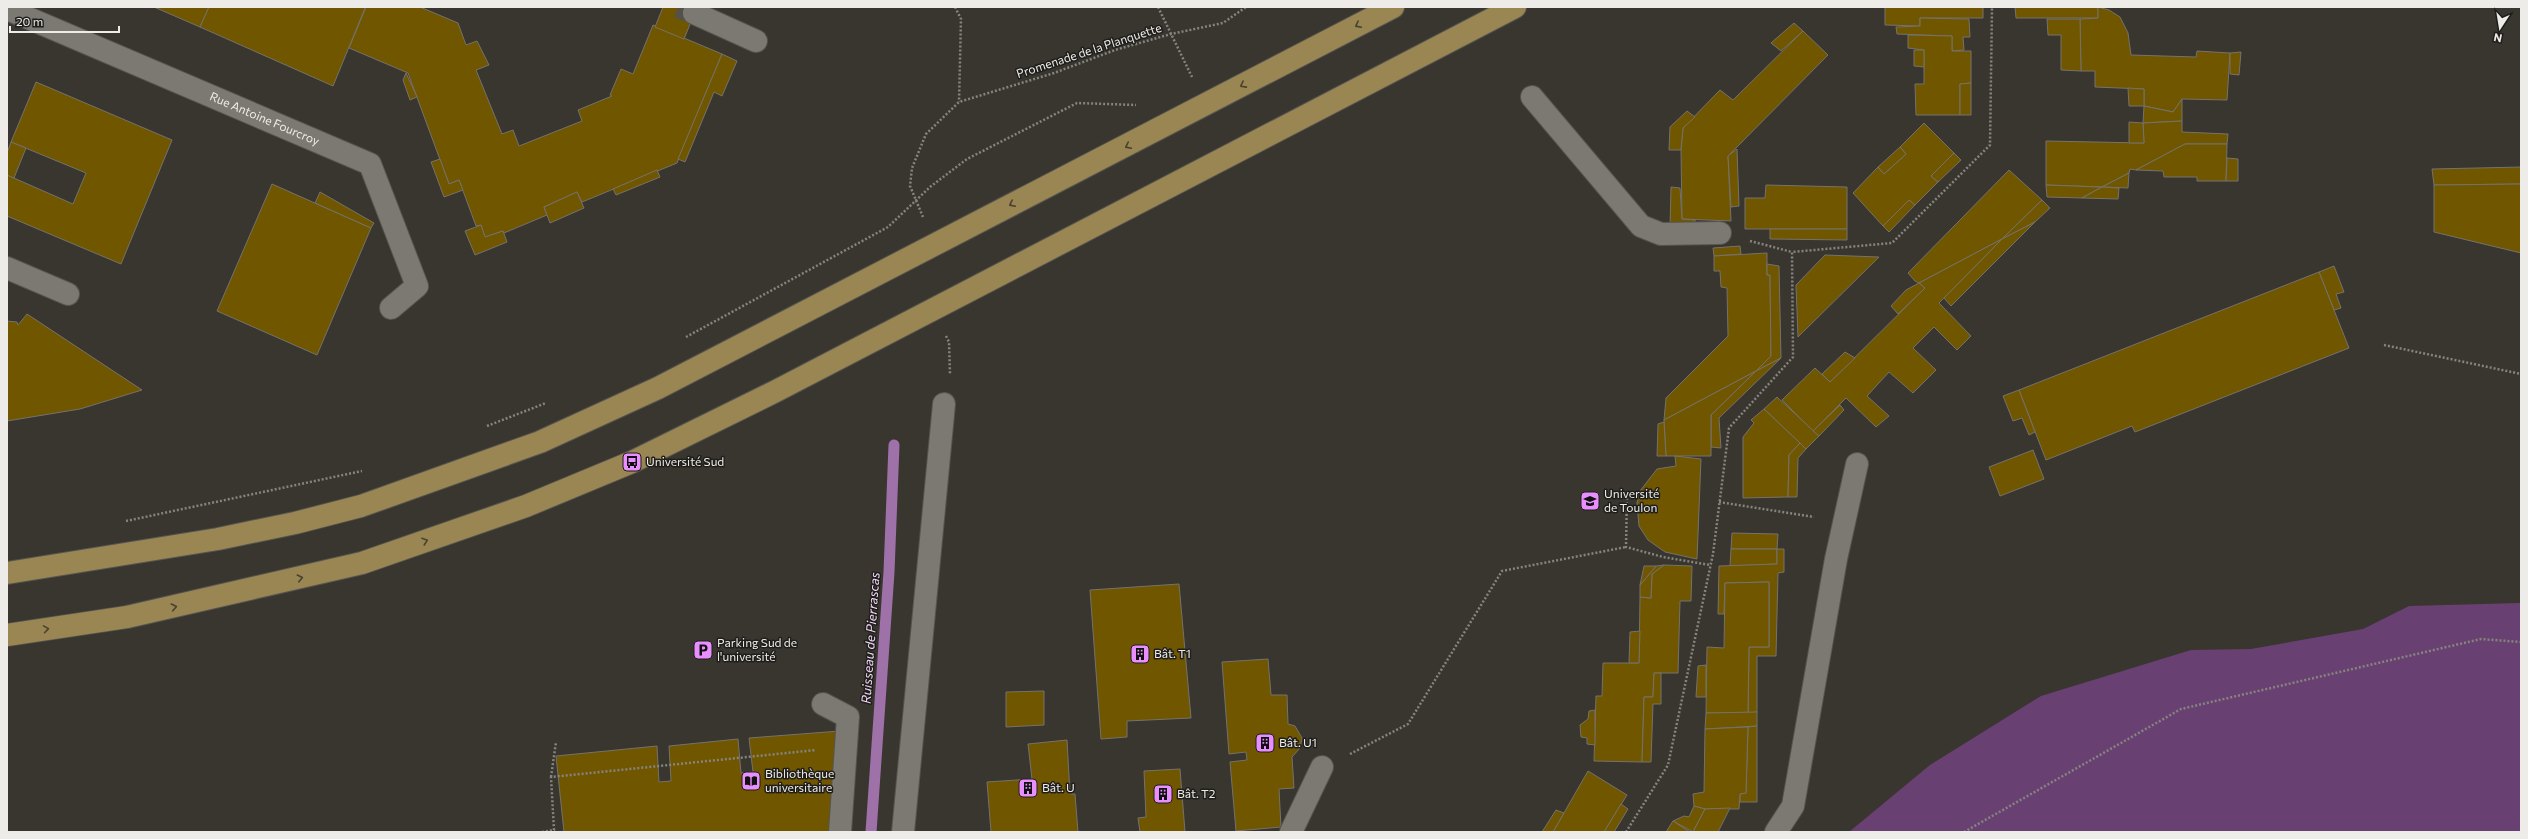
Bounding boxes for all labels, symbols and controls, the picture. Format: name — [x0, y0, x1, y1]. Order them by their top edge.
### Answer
scale bar — [10, 8, 119, 34]
north arrow — [2480, 8, 2520, 48]
text: 20 m — [16, 14, 43, 28]
street label: Promenade de la Planquette — [1014, 20, 1163, 80]
one-way arrow — [1355, 20, 1362, 28]
text: N — [2492, 31, 2503, 45]
one-way arrow — [1240, 81, 1247, 88]
street label: Rue Antoine Fourcroy — [208, 88, 322, 148]
one-way arrow — [1125, 141, 1132, 149]
one-way arrow — [1008, 199, 1016, 207]
bus stop icon: Université Sud — [621, 451, 643, 473]
place label: Université Sud — [646, 454, 724, 468]
place label: Université de Toulon — [1604, 486, 1659, 514]
school or university icon: Université de Toulon — [1579, 490, 1601, 512]
one-way arrow — [421, 538, 428, 546]
water label: Ruisseau de Pierrascas — [857, 572, 883, 704]
one-way arrow — [297, 574, 303, 582]
one-way arrow — [170, 603, 177, 611]
one-way arrow — [43, 625, 49, 634]
place label: Parking Sud de l'université — [717, 635, 797, 663]
parking icon: Parking Sud de l'université — [692, 639, 714, 661]
building icon: Bât. T1 — [1129, 643, 1151, 665]
place label: Bât. T1 — [1154, 646, 1191, 660]
building icon: Bât. U1 — [1254, 732, 1276, 754]
place label: Bât. U1 — [1279, 735, 1317, 749]
place label: Bibliothèque universitaire — [765, 766, 834, 794]
library icon: Bibliothèque universitaire — [740, 770, 762, 792]
building icon: Bât. U — [1017, 777, 1039, 799]
place label: Bât. U — [1042, 780, 1075, 794]
building icon: Bât. T2 — [1152, 783, 1174, 805]
place label: Bât. T2 — [1177, 786, 1216, 800]

